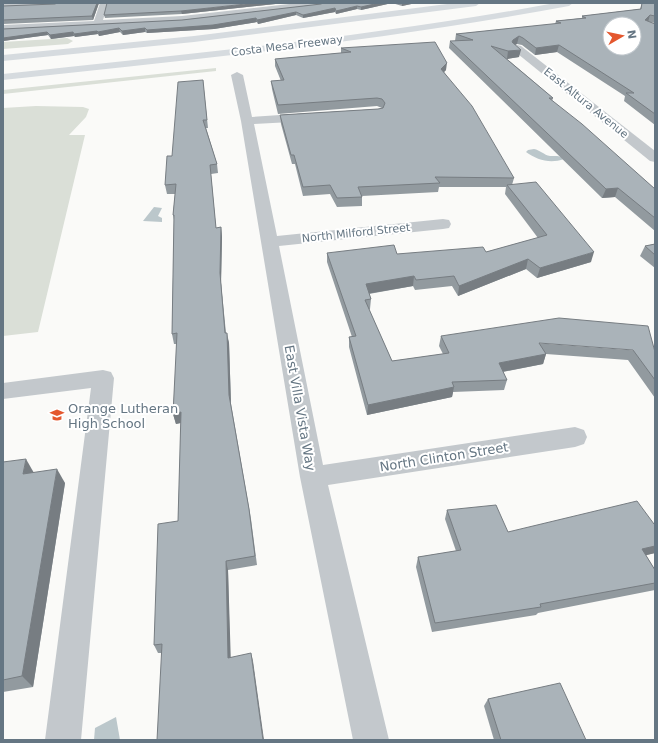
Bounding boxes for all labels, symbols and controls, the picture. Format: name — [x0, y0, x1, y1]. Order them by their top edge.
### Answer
north arrow — [602, 16, 642, 56]
text: N — [624, 29, 639, 40]
street label: Costa Mesa Freeway — [230, 33, 344, 59]
street label: East Altura Avenue — [541, 65, 631, 141]
street label: North Milford Street — [301, 221, 411, 245]
street label: East Villa Vista Way — [282, 344, 319, 472]
place label: Orange Lutheran High School — [68, 401, 178, 431]
school or university icon: Orange Lutheran High School — [49, 407, 65, 423]
street label: North Clinton Street — [379, 439, 509, 475]

